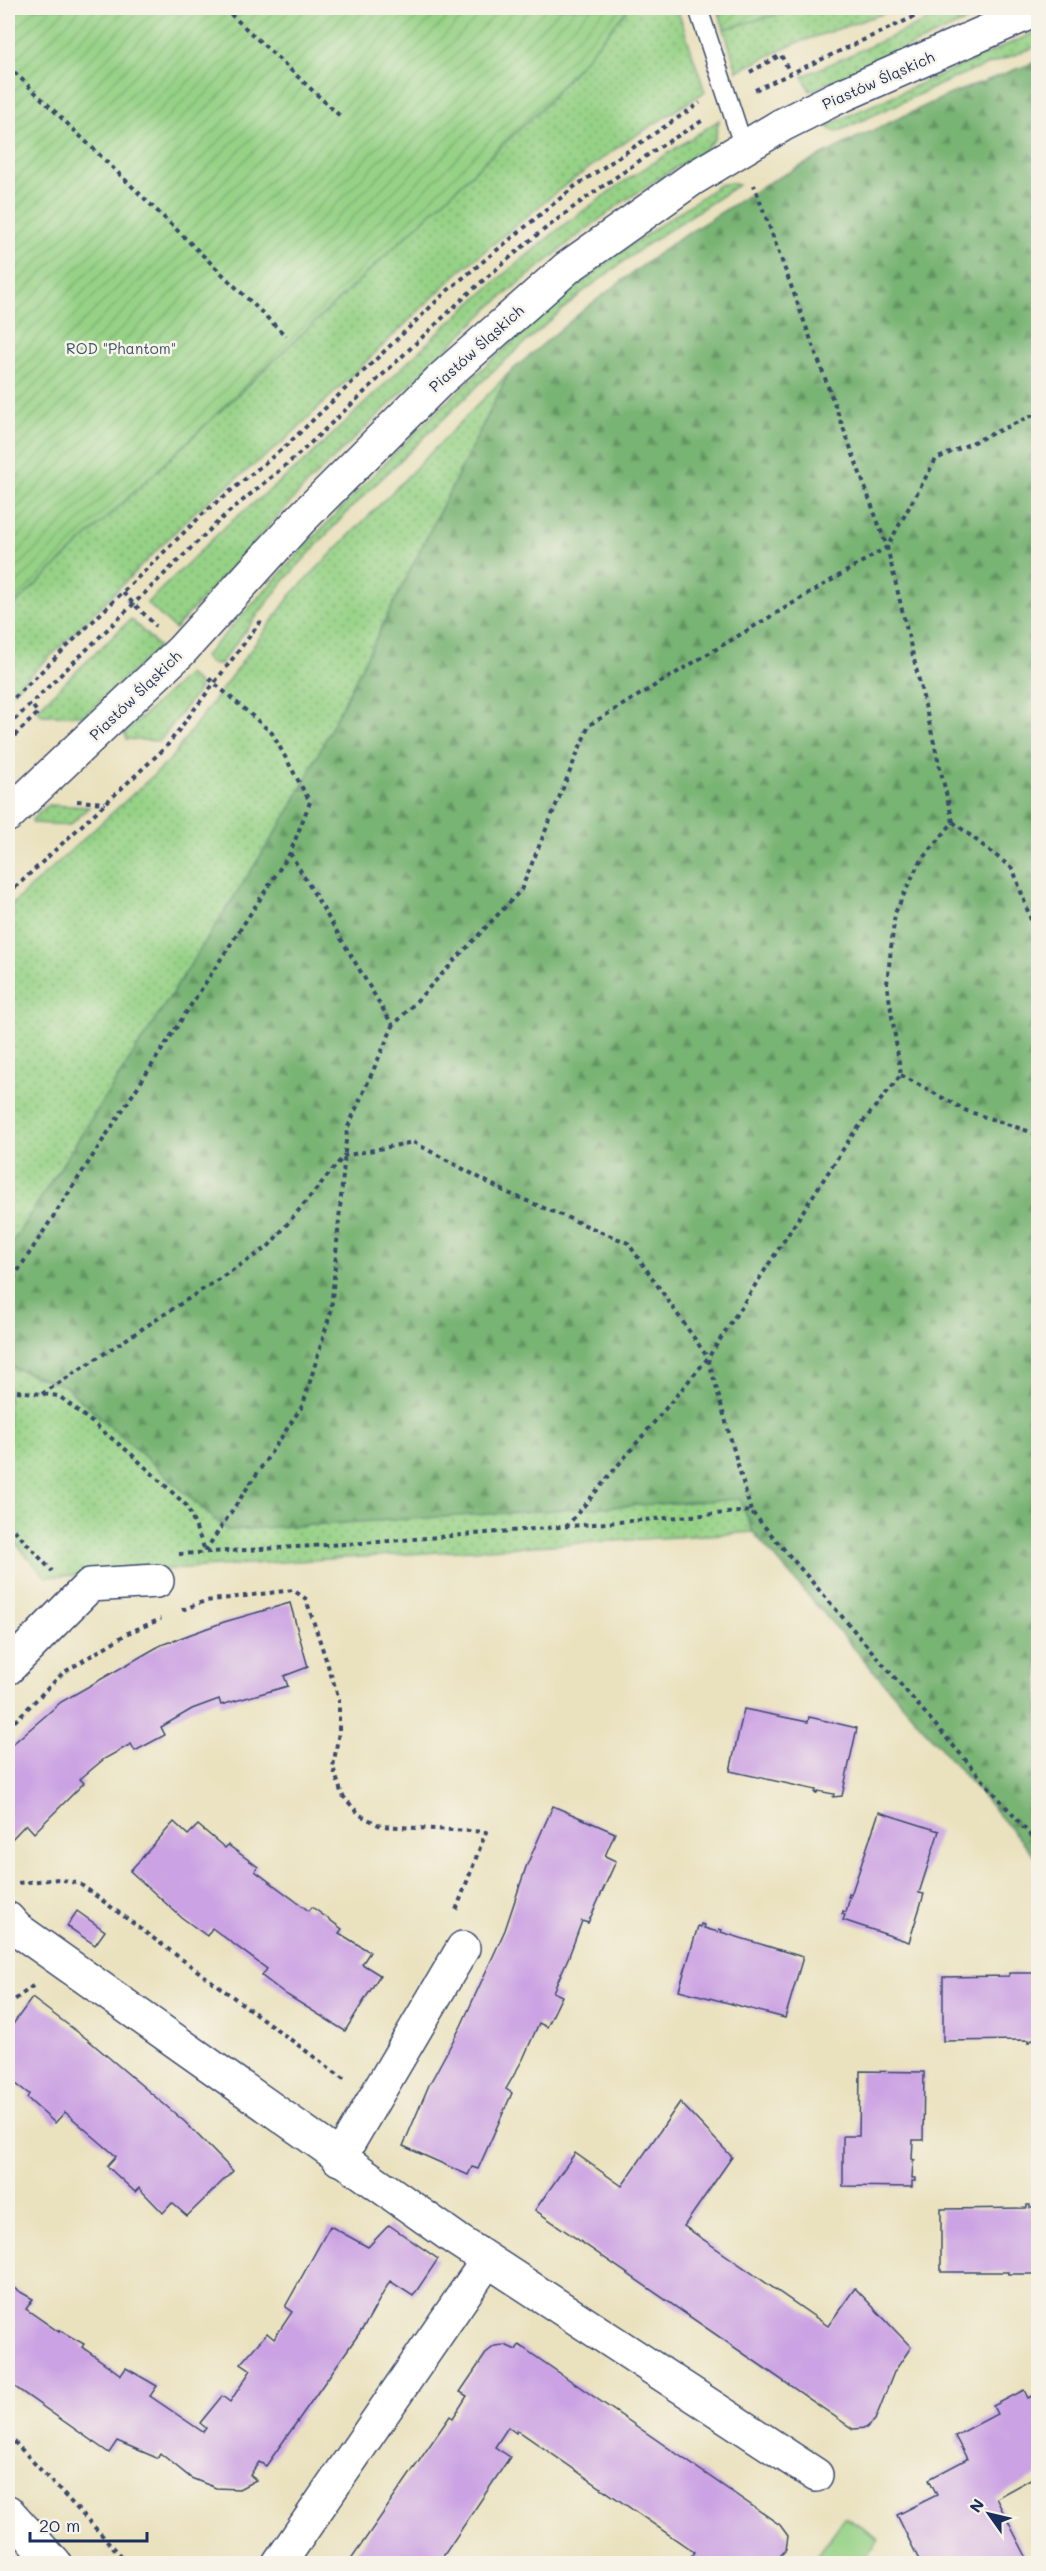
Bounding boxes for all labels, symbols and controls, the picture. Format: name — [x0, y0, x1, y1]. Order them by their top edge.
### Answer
street label: Piastów Śląskich — [819, 46, 937, 114]
street label: Piastów Śląskich — [424, 300, 528, 396]
park label: ROD "Phantom" — [66, 338, 176, 358]
street label: Piastów Śląskich — [85, 646, 185, 744]
north arrow — [959, 2484, 1019, 2544]
text: N — [964, 2494, 988, 2516]
scale bar — [30, 2505, 147, 2543]
text: 20 m — [39, 2513, 80, 2537]

